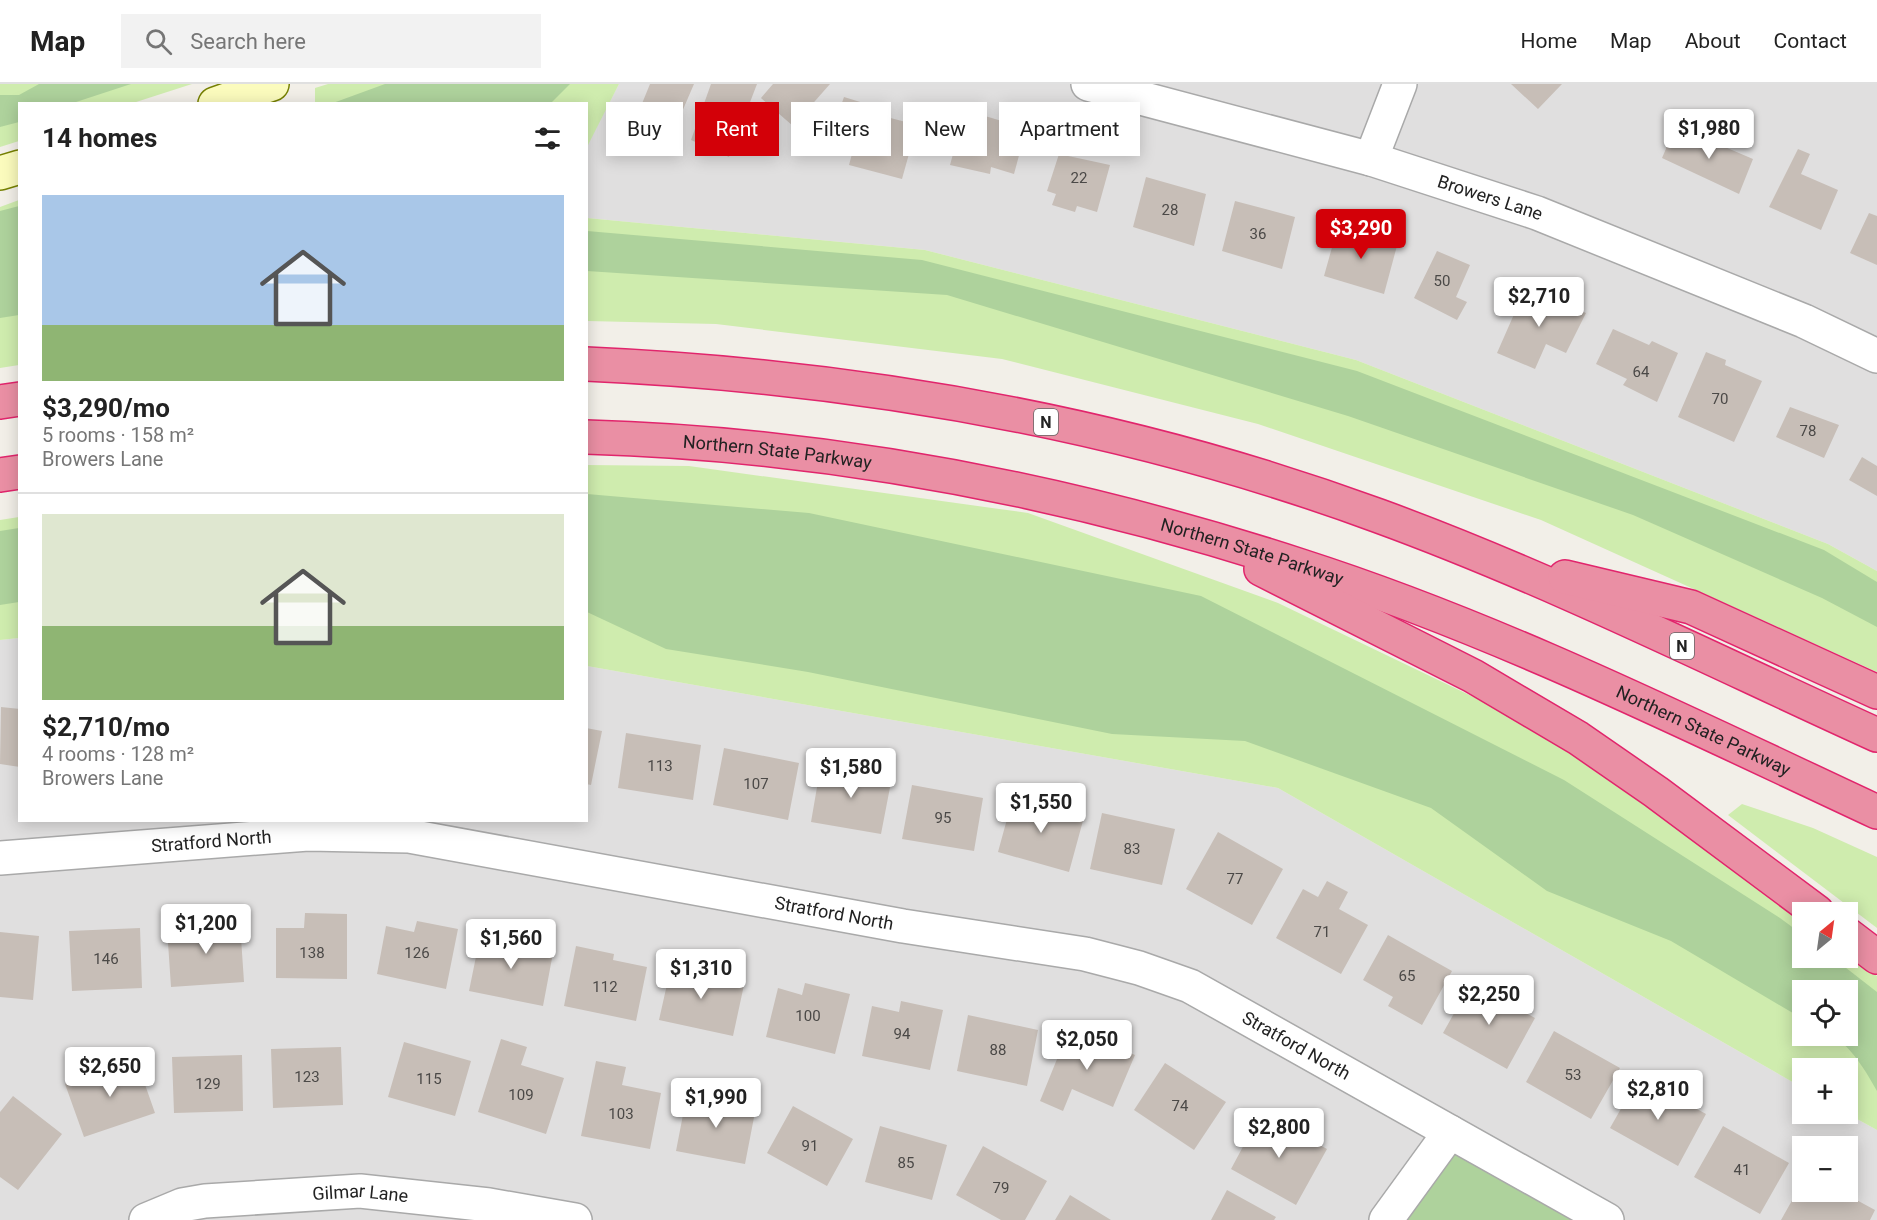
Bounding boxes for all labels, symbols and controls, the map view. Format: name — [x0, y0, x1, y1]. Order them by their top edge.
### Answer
search box — [121, 14, 541, 68]
text: Map — [30, 25, 85, 58]
icon: search — [142, 25, 175, 58]
text: Search here — [190, 29, 306, 54]
text: Home — [1521, 29, 1577, 53]
text: Map — [1610, 29, 1652, 53]
text: About — [1685, 29, 1741, 53]
text: Contact — [1774, 29, 1847, 53]
chip: Buy — [606, 102, 683, 156]
chip: Rent — [695, 102, 779, 156]
chip: Filters — [791, 102, 891, 156]
chip: New — [903, 102, 987, 156]
chip: Apartment — [999, 102, 1140, 156]
pin: $1,980 — [1660, 109, 1758, 160]
text: $1,980 — [1678, 116, 1740, 140]
icon: filters — [531, 122, 564, 155]
text: 14 homes — [42, 123, 157, 153]
house number: 22 — [1071, 169, 1087, 187]
street label: Browers Lane — [1435, 170, 1546, 224]
house number: 28 — [1162, 201, 1178, 219]
pin: $3,290 — [1312, 209, 1410, 260]
text: $3,290 — [1330, 216, 1392, 240]
house number: 36 — [1250, 225, 1266, 243]
icon: home — [249, 234, 357, 342]
house number: 50 — [1434, 272, 1450, 290]
pin: $2,710 — [1490, 277, 1588, 328]
text: $2,710 — [1508, 284, 1570, 308]
house number: 64 — [1633, 363, 1650, 381]
house number: 70 — [1712, 390, 1728, 408]
text: $3,290/mo — [42, 393, 170, 423]
road number: N — [1034, 409, 1058, 435]
house number: 78 — [1800, 422, 1816, 440]
text: 5 rooms · 158 m² — [42, 423, 194, 447]
street label: Northern State Parkway — [682, 431, 874, 473]
text: Browers Lane — [42, 447, 163, 471]
street label: Northern State Parkway — [1159, 514, 1347, 589]
icon: home — [249, 553, 357, 661]
road number: N — [1670, 633, 1694, 659]
street label: Northern State Parkway — [1613, 681, 1794, 780]
text: $2,710/mo — [42, 712, 170, 742]
text: 4 rooms · 128 m² — [42, 742, 194, 766]
pin: $1,580 — [802, 748, 900, 799]
text: $1,580 — [820, 755, 882, 779]
house number: 113 — [647, 757, 673, 775]
text: Browers Lane — [42, 766, 163, 790]
house number: 107 — [743, 775, 769, 793]
pin: $1,550 — [992, 783, 1090, 834]
text: $1,550 — [1010, 790, 1072, 814]
house number: 95 — [935, 809, 951, 827]
street label: Stratford North — [150, 826, 272, 856]
house number: 83 — [1124, 840, 1140, 858]
house number: 77 — [1227, 870, 1243, 888]
street label: Stratford North — [773, 892, 895, 934]
north arrow — [1792, 902, 1858, 968]
map controls — [1792, 902, 1858, 1202]
pin: $1,200 — [157, 904, 255, 955]
text: $1,200 — [175, 911, 237, 935]
pin: $1,560 — [462, 919, 560, 970]
house number: 71 — [1314, 923, 1330, 941]
text: $1,560 — [480, 926, 542, 950]
house number: 138 — [299, 944, 325, 962]
house number: 126 — [404, 944, 430, 962]
pin: $1,310 — [652, 949, 750, 1000]
house number: 146 — [93, 950, 119, 968]
text: $1,310 — [670, 956, 732, 980]
house number: 65 — [1399, 967, 1415, 985]
pin: $2,250 — [1440, 975, 1538, 1026]
house number: 112 — [592, 978, 618, 996]
button: locate — [1792, 980, 1858, 1046]
text: $2,250 — [1458, 982, 1520, 1006]
house number: 100 — [795, 1007, 821, 1025]
street label: Stratford North — [1239, 1007, 1354, 1084]
pin: $2,050 — [1038, 1020, 1136, 1071]
house number: 94 — [894, 1025, 911, 1043]
text: $2,050 — [1056, 1027, 1118, 1051]
house number: 88 — [990, 1041, 1006, 1059]
pin: $2,650 — [61, 1047, 159, 1098]
text: $2,650 — [79, 1054, 141, 1078]
button: + — [1792, 1058, 1858, 1124]
house number: 53 — [1565, 1066, 1581, 1084]
house number: 123 — [294, 1068, 320, 1086]
house number: 115 — [416, 1070, 442, 1088]
pin: $2,810 — [1609, 1070, 1707, 1121]
house number: 129 — [195, 1075, 221, 1093]
text: $2,810 — [1627, 1077, 1689, 1101]
pin: $1,990 — [667, 1078, 765, 1129]
text: $1,990 — [685, 1085, 747, 1109]
house number: 109 — [508, 1086, 534, 1104]
house number: 74 — [1172, 1097, 1189, 1115]
house number: 103 — [608, 1105, 634, 1123]
pin: $2,800 — [1230, 1108, 1328, 1159]
text: $2,800 — [1248, 1115, 1310, 1139]
button: − — [1792, 1136, 1858, 1202]
house number: 91 — [802, 1137, 818, 1155]
house number: 85 — [898, 1154, 914, 1172]
house number: 41 — [1734, 1161, 1750, 1179]
house number: 79 — [993, 1179, 1009, 1197]
street label: Gilmar Lane — [312, 1180, 409, 1206]

